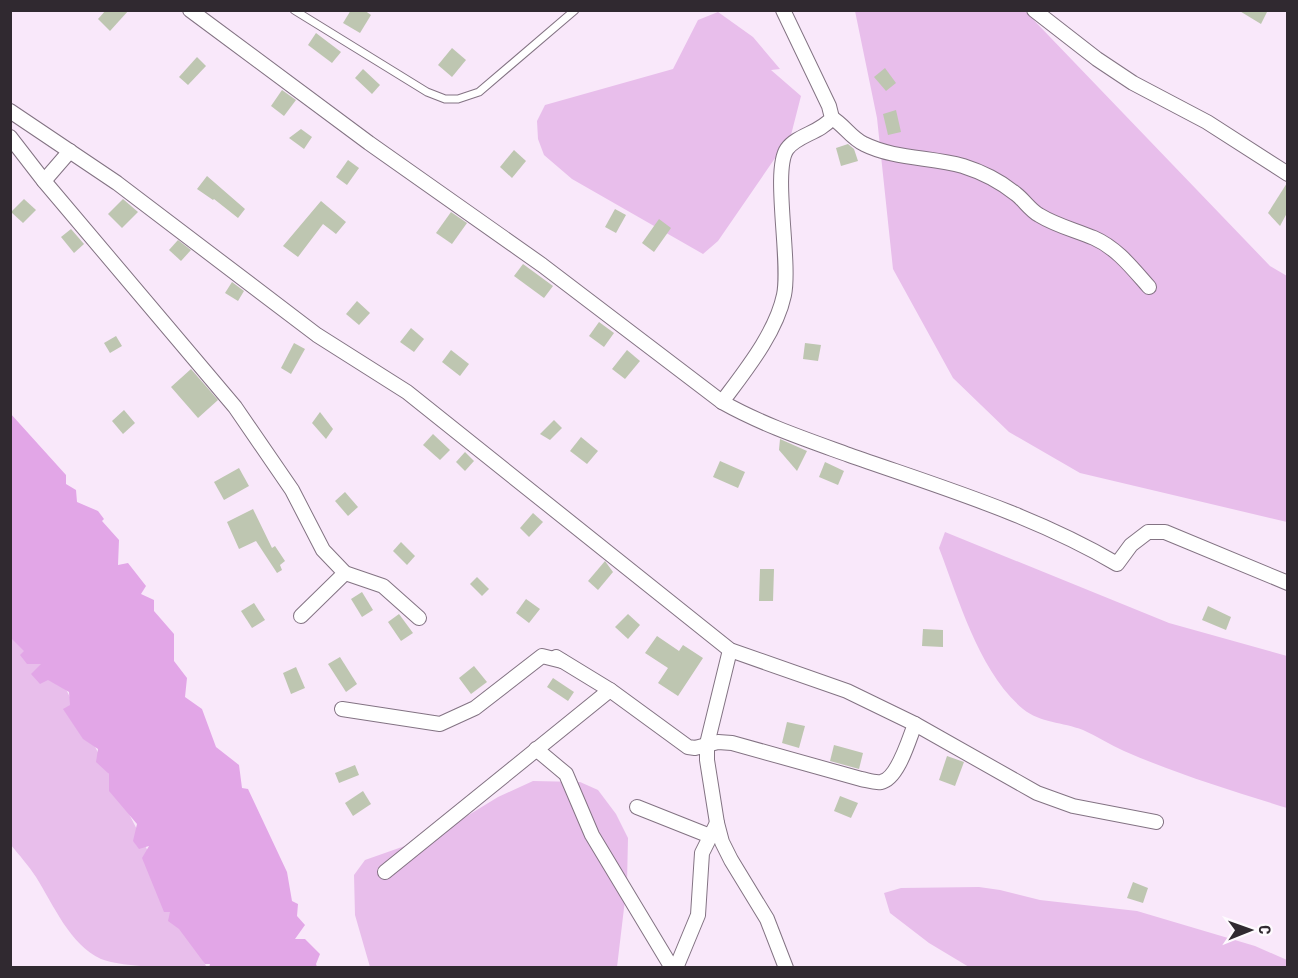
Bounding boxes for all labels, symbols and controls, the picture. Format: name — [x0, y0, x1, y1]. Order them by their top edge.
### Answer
north arrow — [1220, 900, 1280, 960]
text: С — [1255, 925, 1274, 934]

